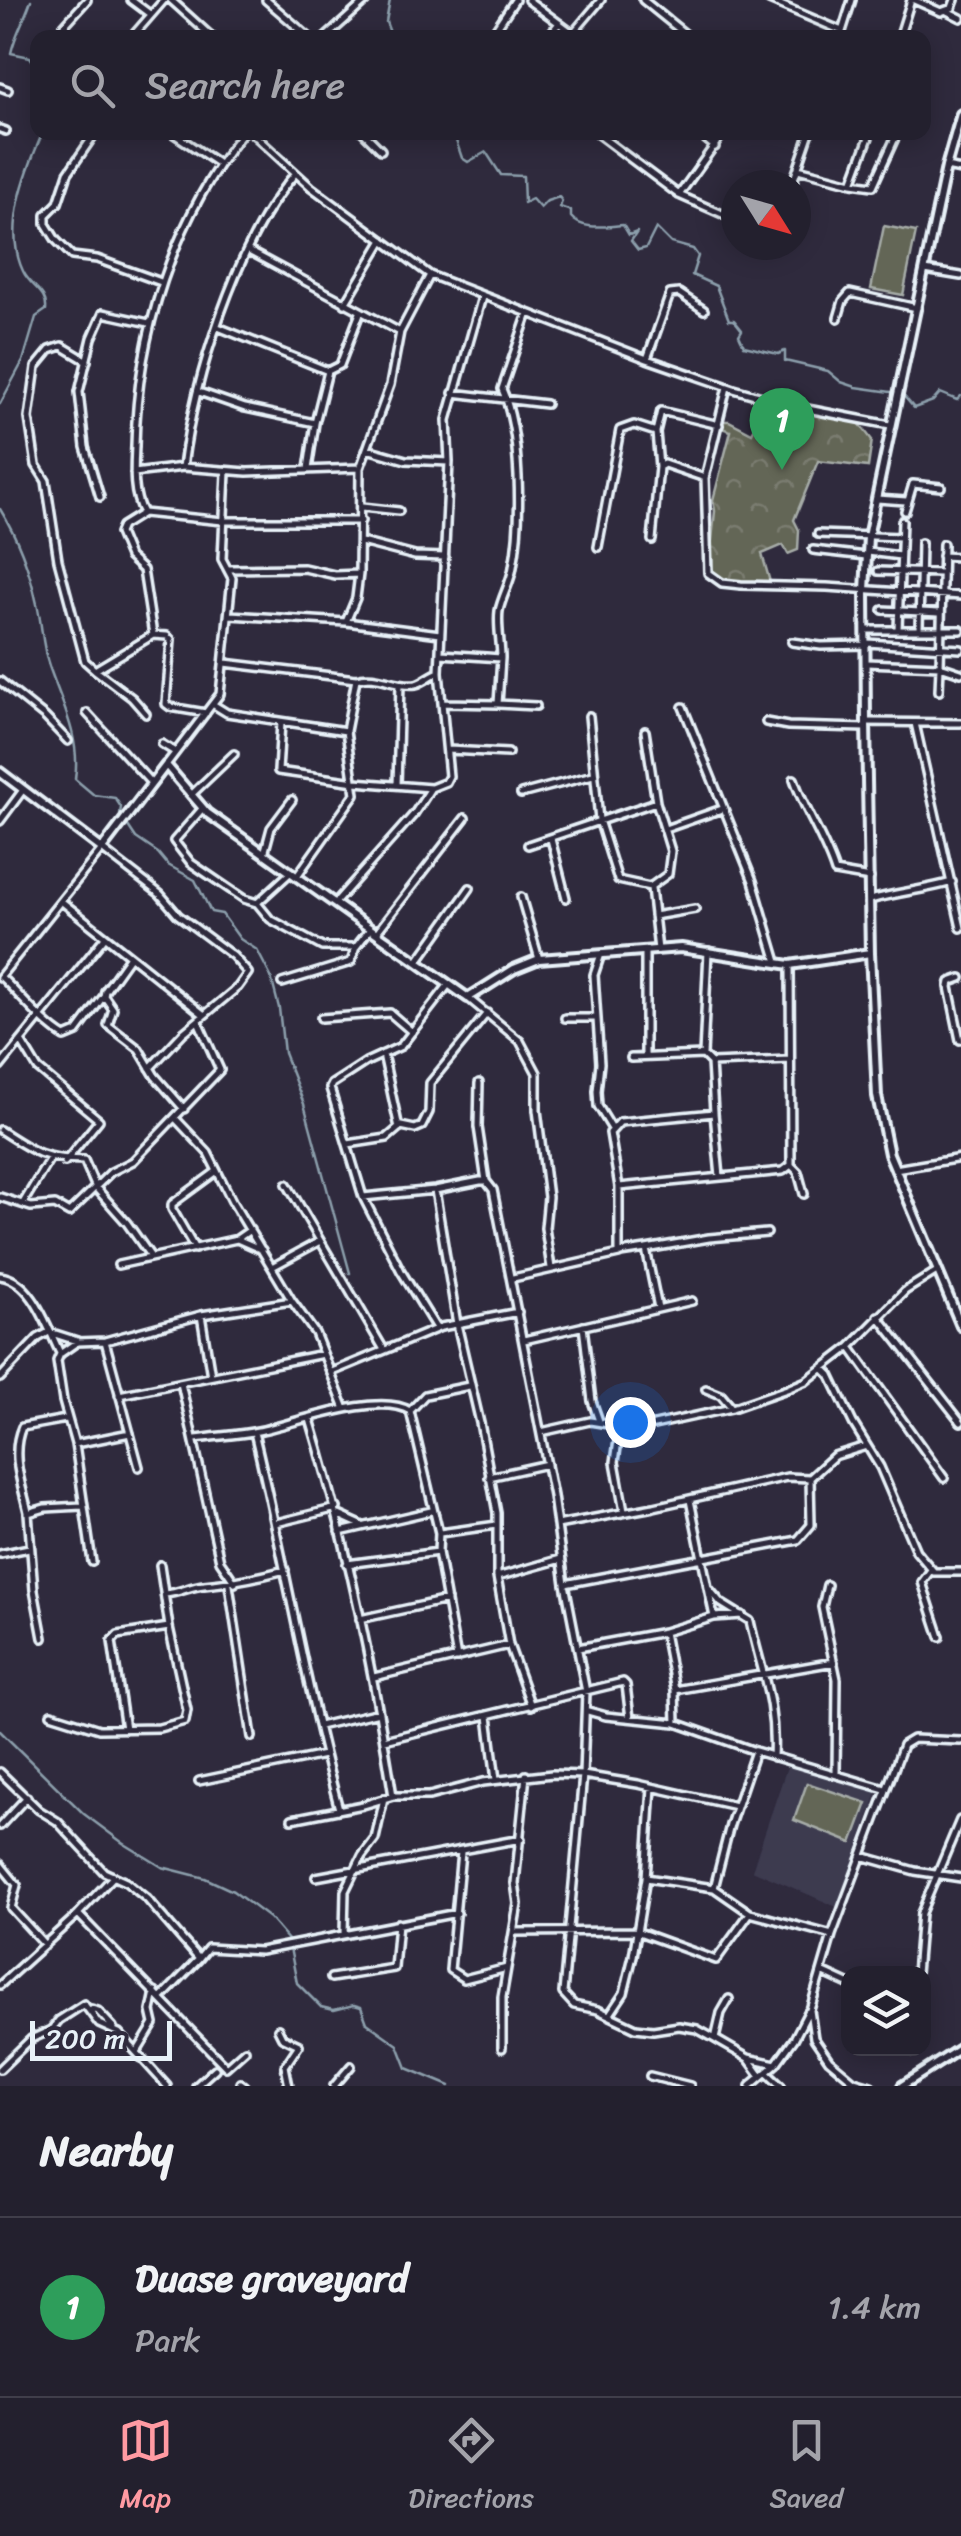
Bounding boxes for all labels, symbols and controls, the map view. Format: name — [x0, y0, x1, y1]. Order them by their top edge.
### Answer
search box — [30, 30, 931, 140]
text: Search here — [145, 52, 345, 119]
icon: search — [65, 58, 120, 113]
north arrow — [721, 170, 811, 260]
pin: 1 — [750, 388, 814, 470]
your location — [605, 1397, 656, 1448]
map controls — [841, 1966, 931, 2056]
button: layers — [841, 1966, 931, 2056]
text: 200 m — [45, 2014, 125, 2063]
scale bar — [30, 2016, 172, 2060]
text: Nearby — [40, 2114, 173, 2188]
text: Duase graveyard — [135, 2245, 408, 2312]
text: 1 — [66, 2279, 79, 2336]
text: 1.4 km — [828, 2279, 921, 2336]
text: Park — [135, 2312, 201, 2369]
tab: Map — [118, 2413, 173, 2522]
tab: Directions — [408, 2413, 534, 2522]
tab: Saved — [769, 2413, 843, 2522]

